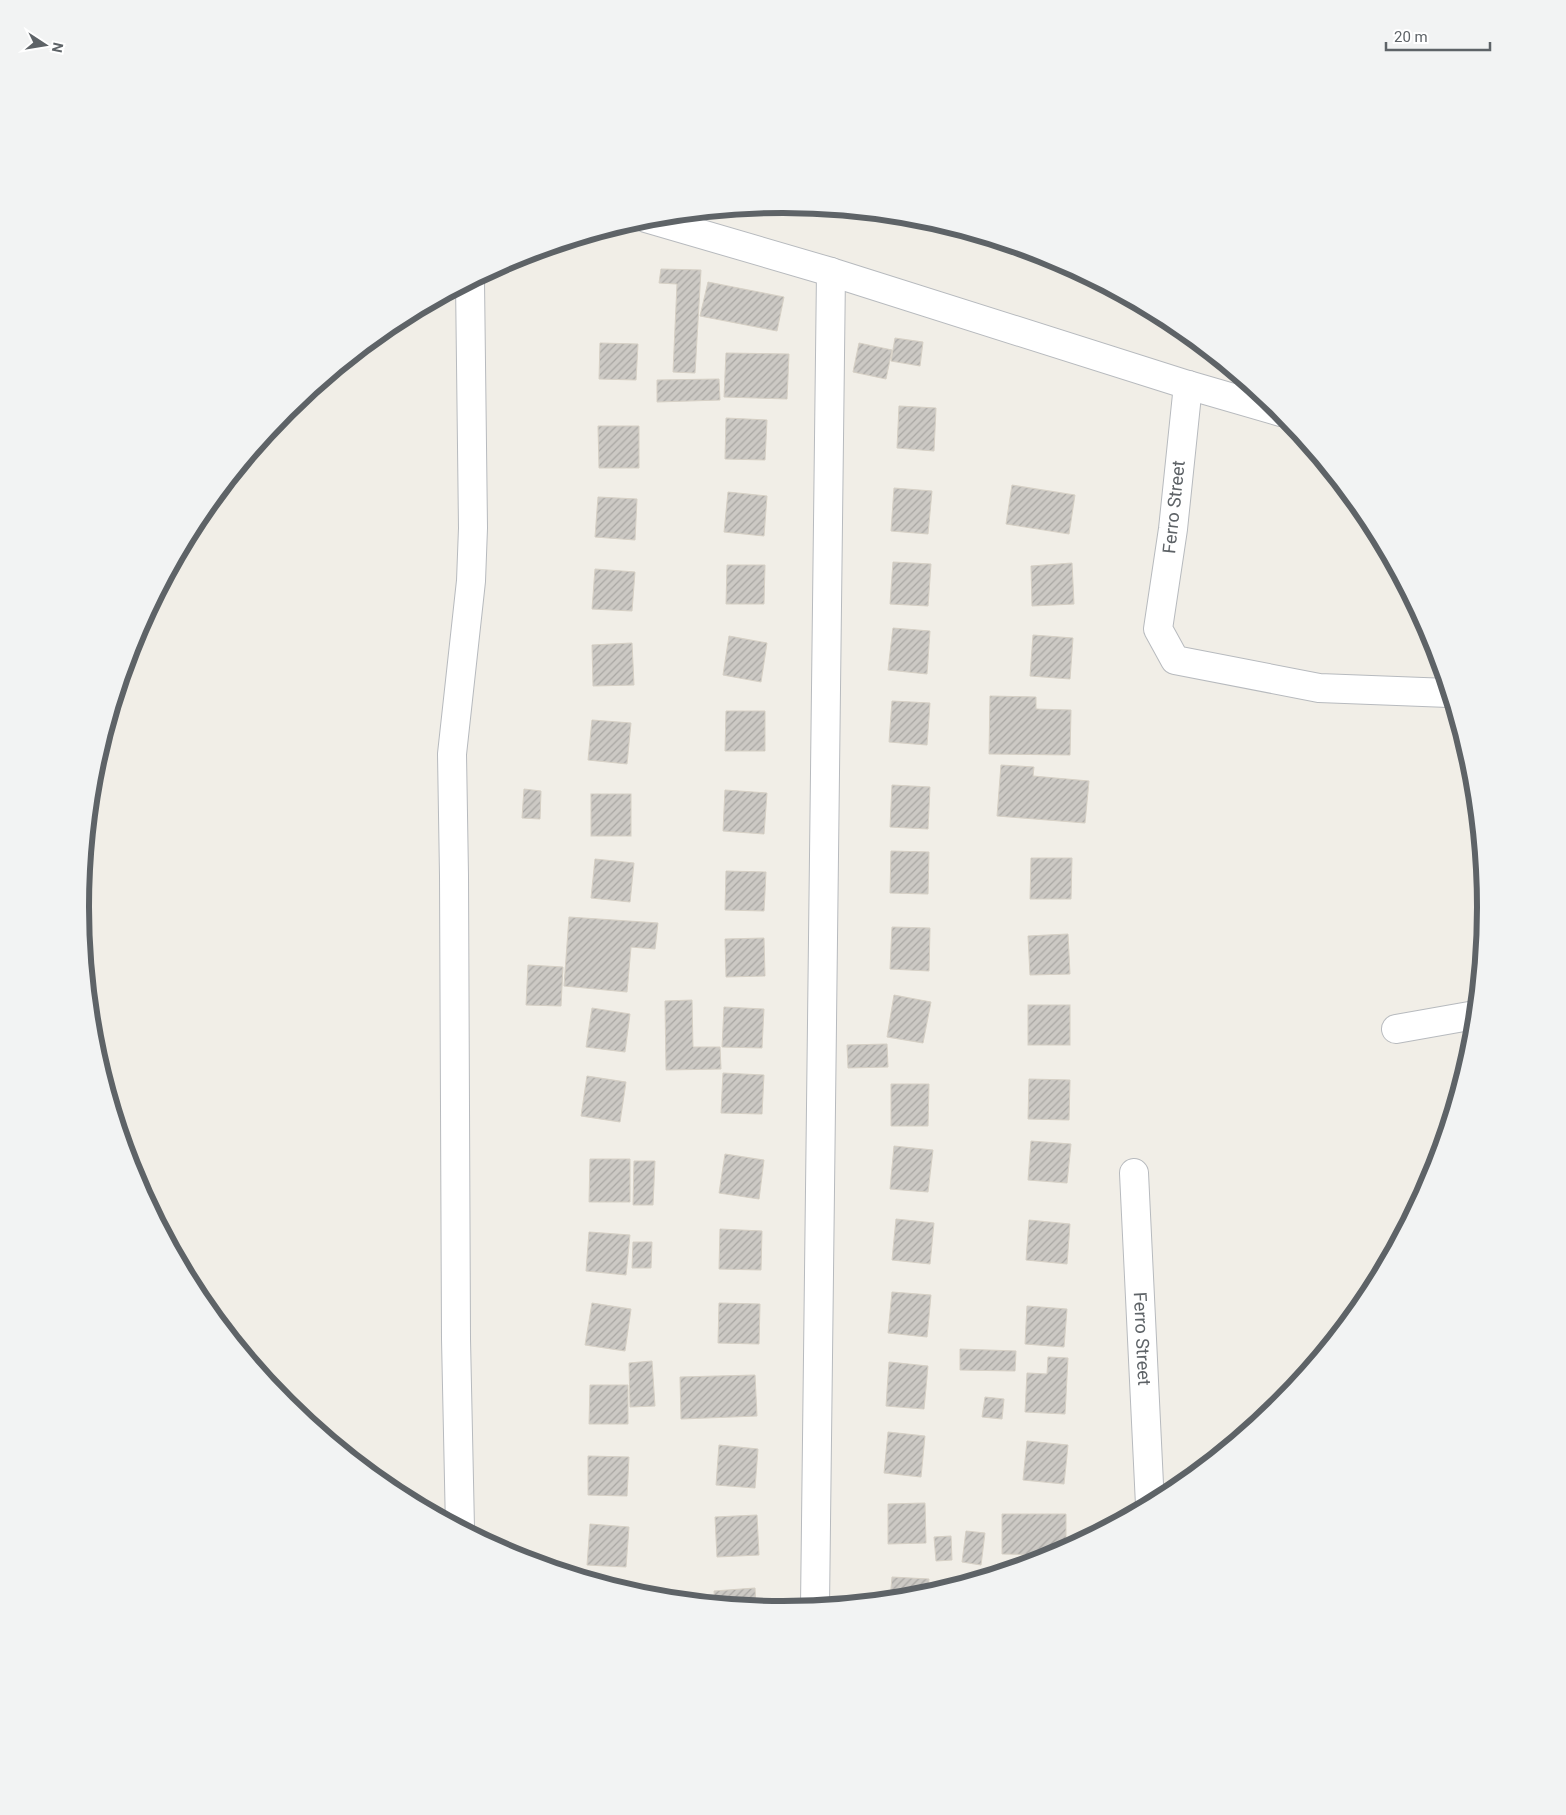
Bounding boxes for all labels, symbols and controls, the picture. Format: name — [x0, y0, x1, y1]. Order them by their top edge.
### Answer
north arrow — [20, 20, 70, 70]
scale bar — [1386, 20, 1490, 52]
text: 20 m — [1394, 28, 1428, 46]
text: N — [49, 41, 67, 54]
street label: Ferro Street — [1158, 459, 1189, 555]
street label: Ferro Street — [1130, 1292, 1155, 1386]

